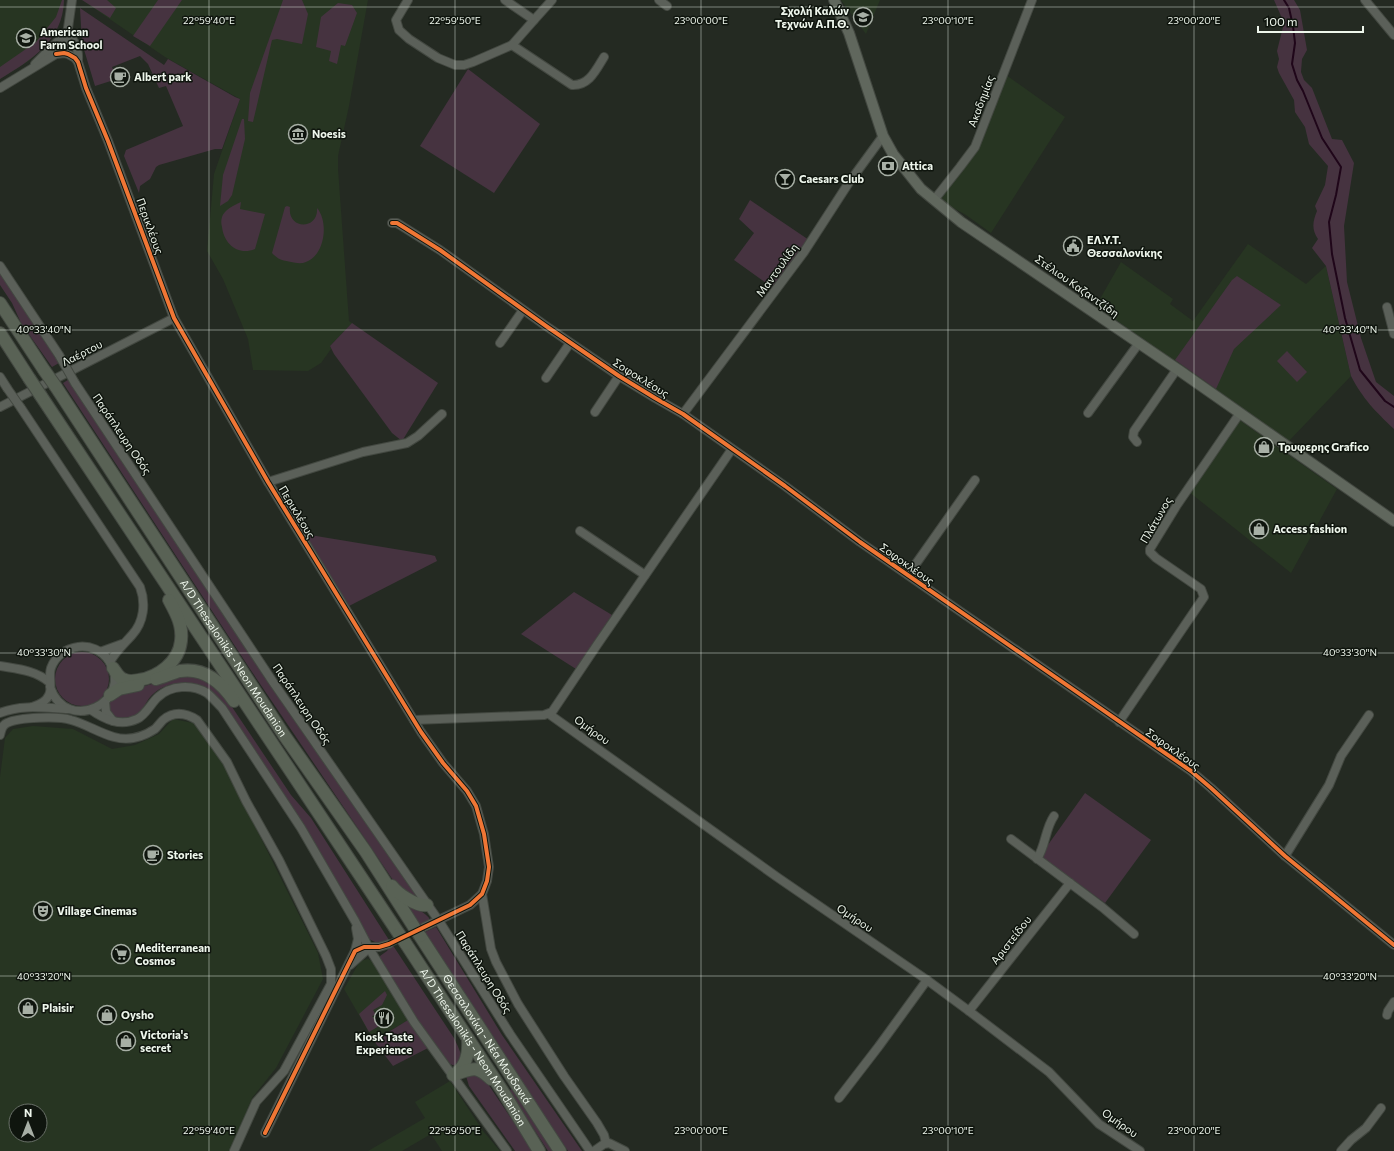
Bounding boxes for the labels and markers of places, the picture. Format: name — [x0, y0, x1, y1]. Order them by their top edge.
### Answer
place label: Σχολή Καλών Τεχνών Α.Π.Θ. — [775, 4, 849, 30]
school or university icon: Σχολή Καλών Τεχνών Α.Π.Θ. — [852, 6, 874, 28]
place label: American Farm School — [40, 25, 103, 51]
school or university icon: American Farm School — [15, 27, 37, 49]
cafe icon: Albert park — [109, 66, 131, 88]
place label: Albert park — [134, 70, 192, 83]
museum icon: Noesis — [287, 123, 309, 145]
place label: Noesis — [312, 127, 346, 140]
bank icon: Attica — [877, 155, 899, 177]
place label: Attica — [902, 159, 933, 172]
bar icon: Caesars Club — [774, 168, 796, 190]
place label: Caesars Club — [799, 172, 864, 185]
place label: ΕΛ.Υ.Τ. Θεσσαλονίκης — [1087, 233, 1162, 259]
public building icon: ΕΛ.Υ.Τ. Θεσσαλονίκης — [1062, 235, 1084, 257]
shop icon: Τρυφερης Grafico — [1253, 436, 1275, 458]
place label: Τρυφερης Grafico — [1278, 440, 1369, 453]
shop icon: Access fashion — [1248, 518, 1270, 540]
place label: Access fashion — [1273, 522, 1347, 535]
cafe icon: Stories — [142, 844, 164, 866]
place label: Stories — [167, 848, 203, 861]
theatre icon: Village Cinemas — [32, 900, 54, 922]
place label: Village Cinemas — [57, 904, 137, 917]
place label: Mediterranean Cosmos — [135, 941, 210, 967]
supermarket icon: Mediterranean Cosmos — [110, 943, 132, 965]
shop icon: Plaisir — [17, 997, 39, 1019]
place label: Plaisir — [42, 1001, 74, 1014]
shop icon: Oysho — [96, 1004, 118, 1026]
restaurant icon: Kiosk Taste Experience — [373, 1007, 395, 1029]
place label: Oysho — [121, 1008, 154, 1021]
place label: Victoria's secret — [140, 1028, 188, 1054]
shop icon: Victoria's secret — [115, 1030, 137, 1052]
place label: Kiosk Taste Experience — [355, 1030, 413, 1056]

